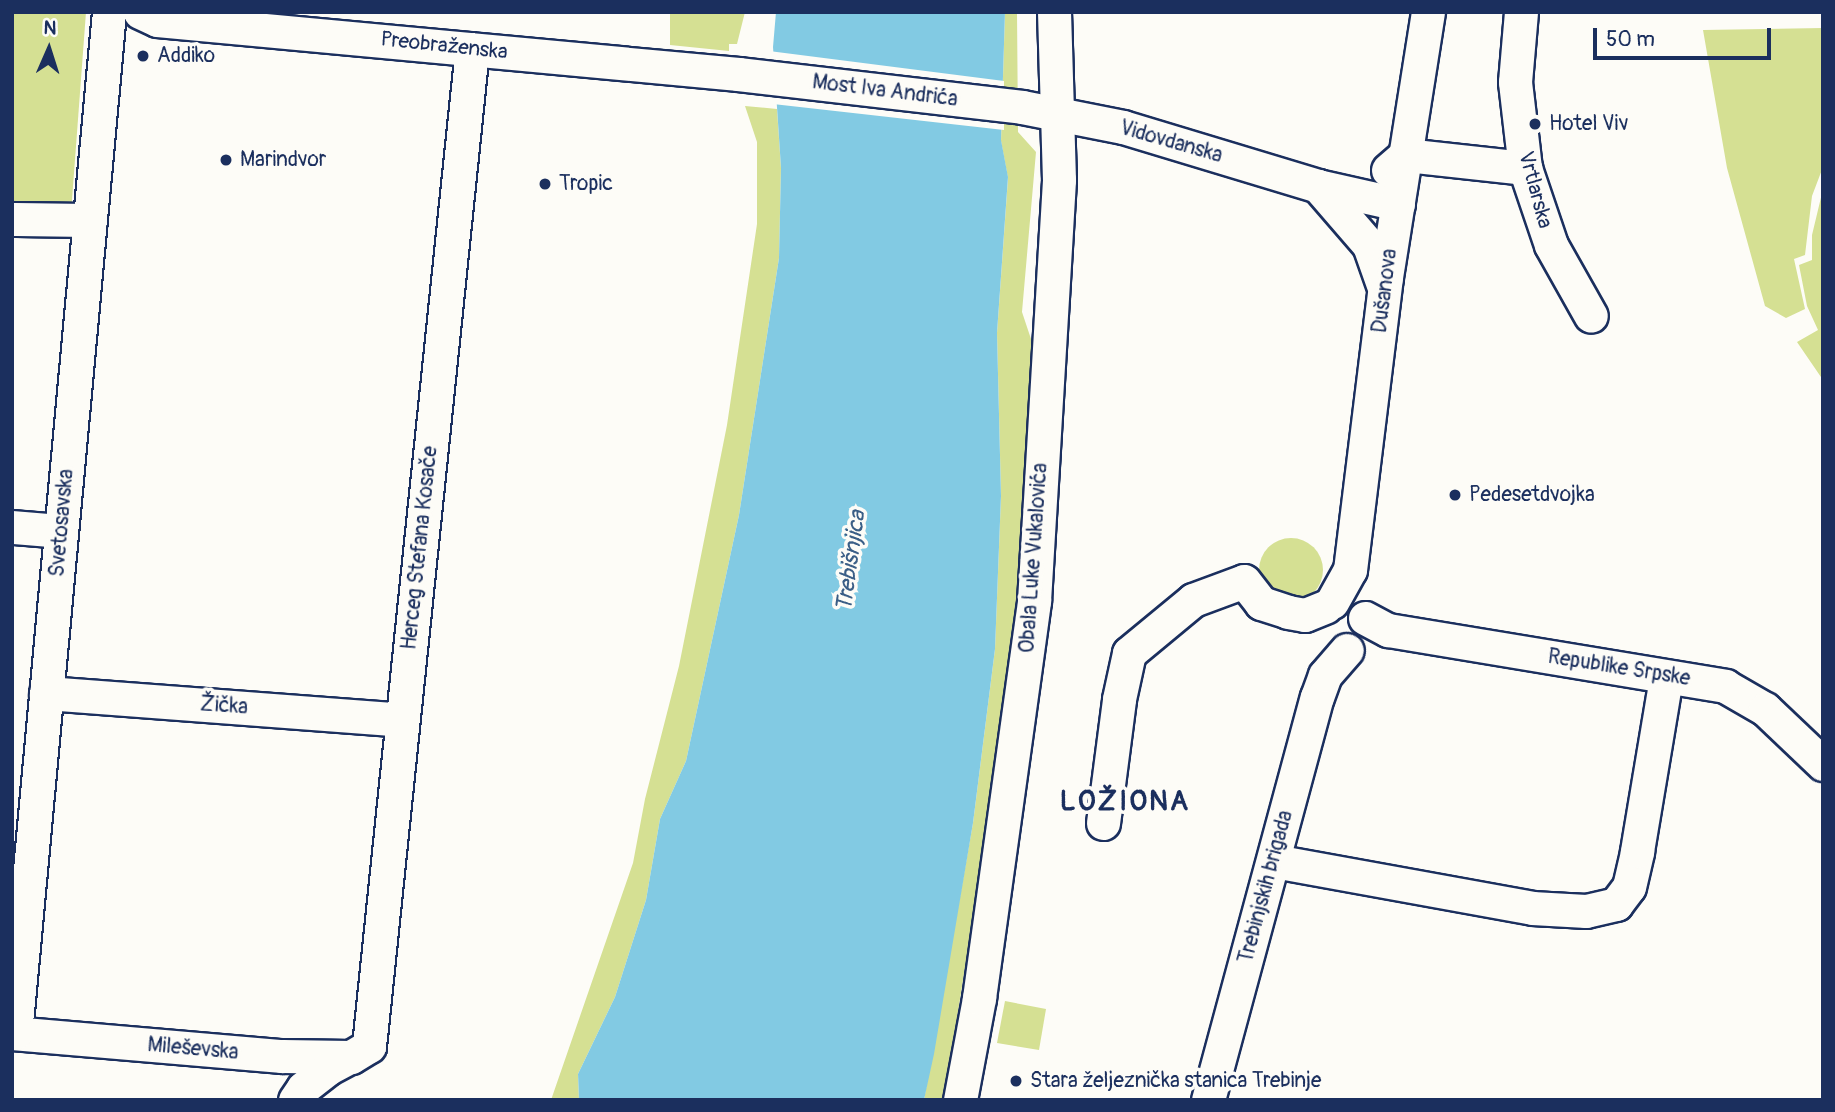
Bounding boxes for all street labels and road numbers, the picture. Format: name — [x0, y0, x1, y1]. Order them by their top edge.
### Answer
street label: Preobraženska — [379, 27, 509, 65]
street label: Most Iva Andrića — [811, 70, 959, 112]
street label: Vidovdanska — [1117, 115, 1225, 169]
street label: Vrtlarska — [1513, 149, 1557, 231]
street label: Dušanova — [1367, 247, 1403, 335]
street label: Herceg Stefana Kosače — [397, 445, 443, 651]
street label: Obala Luke Vukalovića — [1015, 462, 1053, 654]
street label: Svetosavska — [45, 468, 79, 578]
street label: Republike Srpske — [1546, 644, 1692, 692]
street label: Žička — [199, 692, 249, 720]
street label: Trebinjskih brigada — [1233, 808, 1299, 966]
street label: Mileševska — [146, 1032, 240, 1066]

